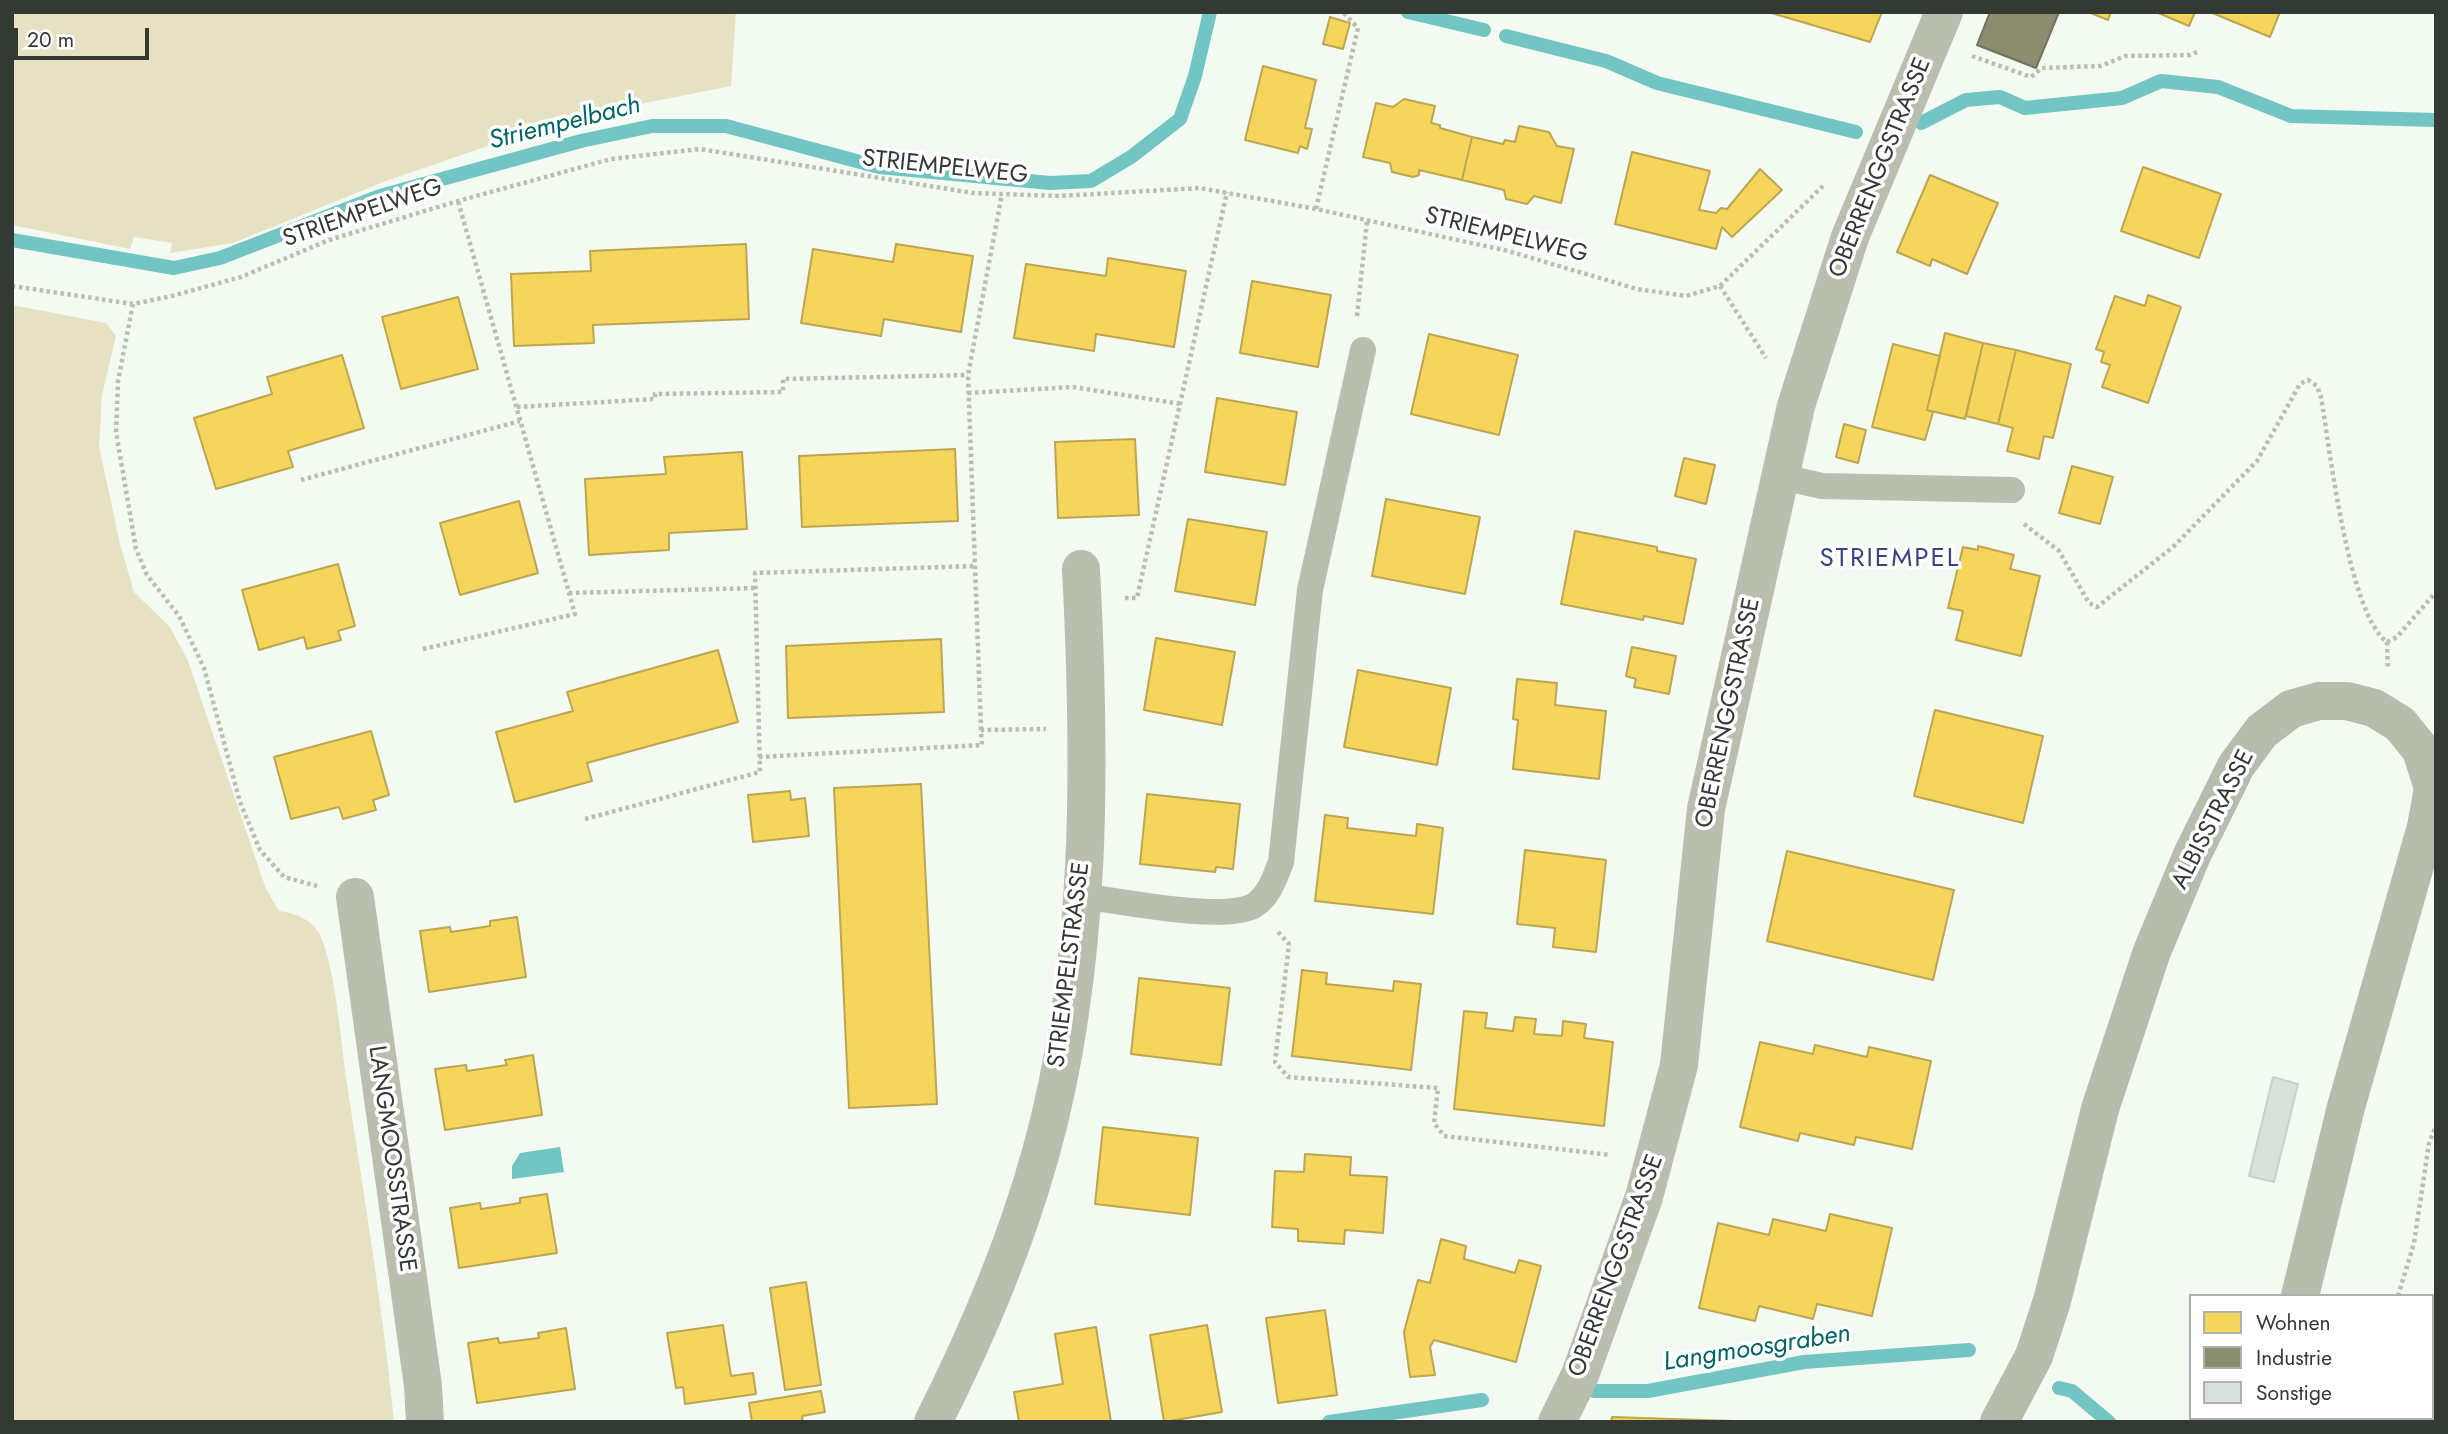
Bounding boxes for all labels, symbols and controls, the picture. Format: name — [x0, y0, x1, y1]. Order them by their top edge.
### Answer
scale bar — [18, 14, 152, 58]
text: 20 m — [27, 25, 74, 55]
street label: OBERRENGGSTRASSE — [1824, 54, 1938, 282]
water label: Striempelbach — [486, 90, 644, 158]
street label: STRIEMPELWEG — [861, 145, 1029, 191]
street label: STRIEMPELWEG — [280, 173, 446, 255]
street label: STRIEMPELWEG — [1422, 202, 1590, 270]
district label: STRIEMPEL — [1821, 544, 1959, 576]
street label: OBERRENGGSTRASSE — [1691, 595, 1767, 831]
street label: ALBISSTRASSE — [2167, 746, 2261, 894]
street label: STRIEMPELSTRASSE — [1043, 861, 1097, 1069]
street label: LANGMOOSSTRASSE — [361, 1044, 421, 1274]
street label: OBERRENGGSTRASSE — [1563, 1151, 1671, 1381]
legend — [2189, 1294, 2434, 1420]
text: Wohnen — [2256, 1308, 2330, 1338]
water label: Langmoosgraben — [1661, 1319, 1853, 1379]
text: Industrie — [2256, 1343, 2332, 1373]
text: Sonstige — [2256, 1378, 2332, 1408]

